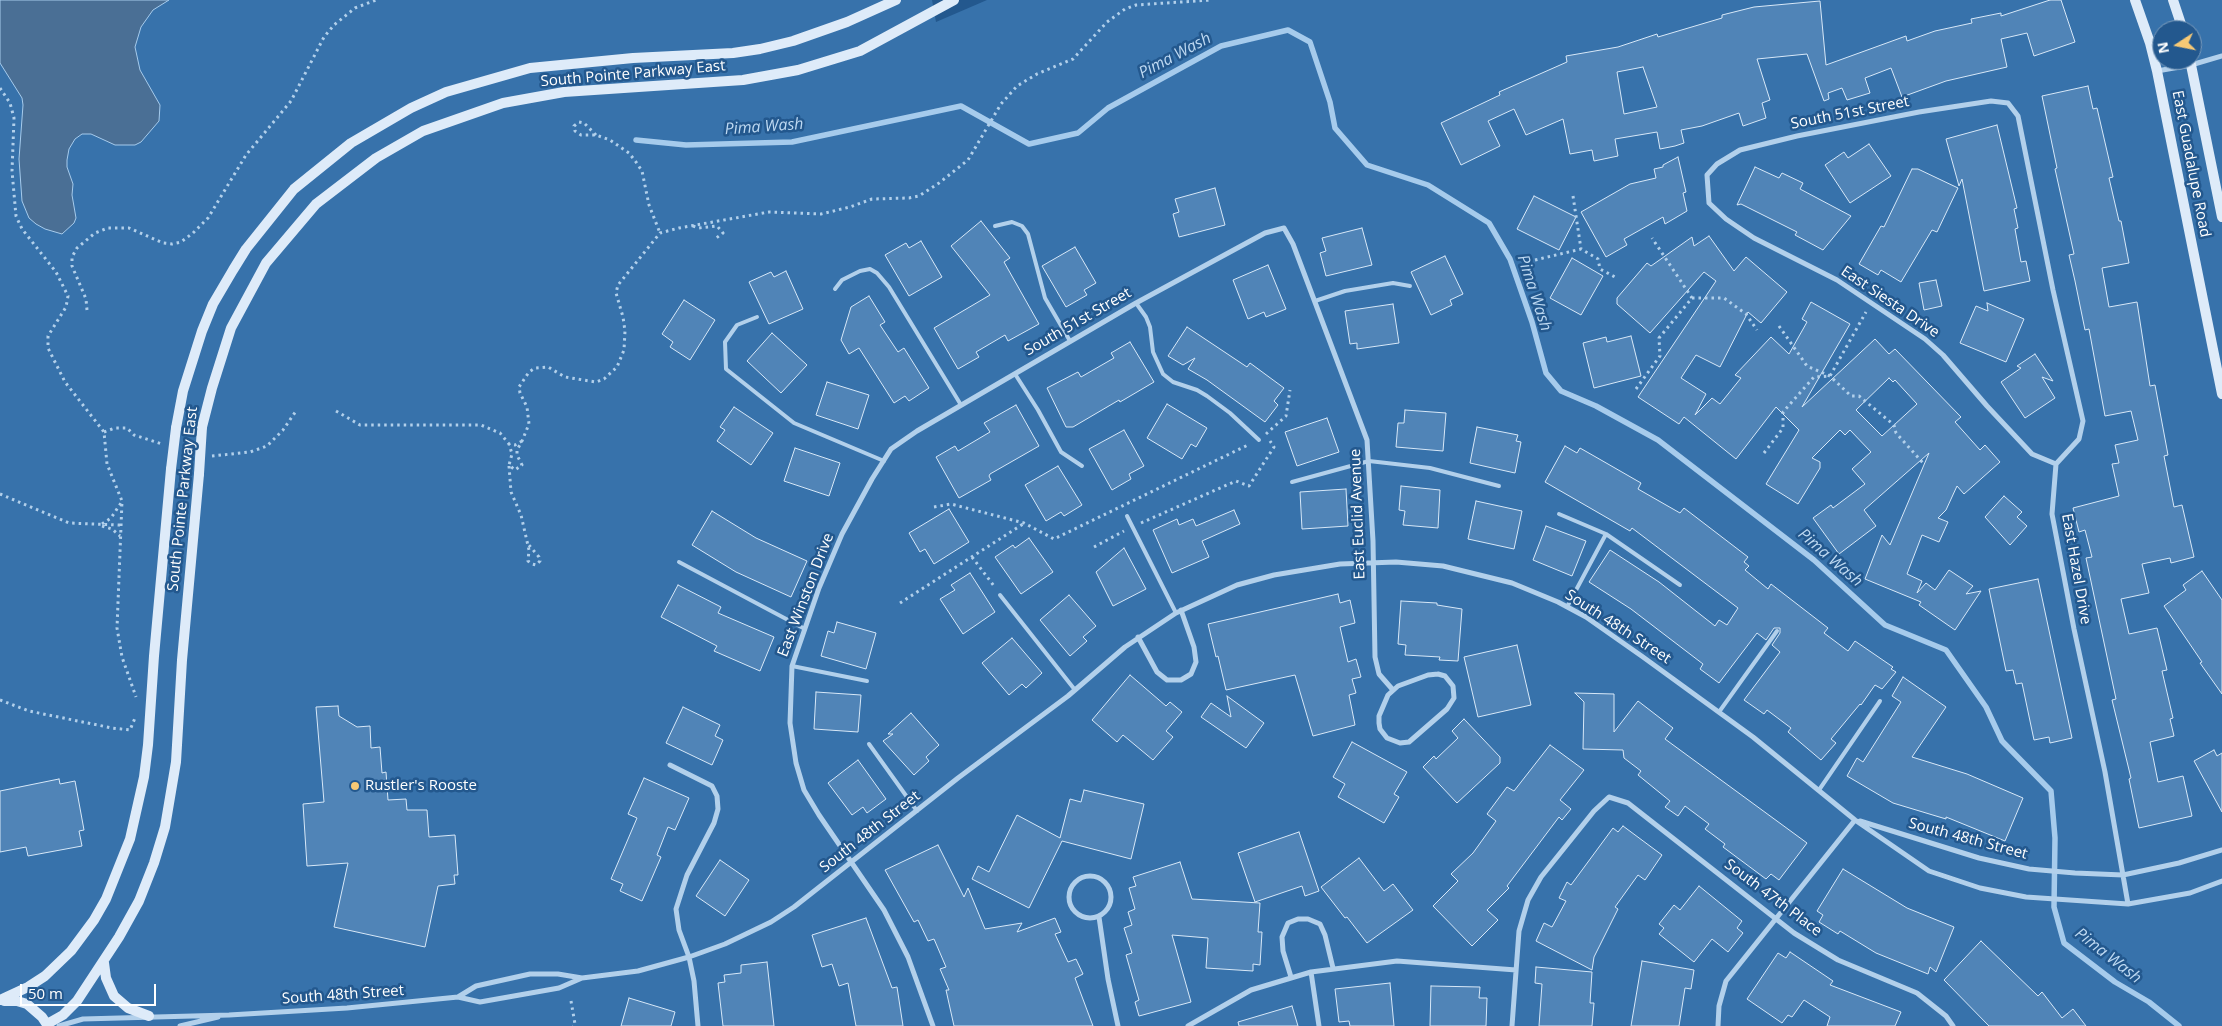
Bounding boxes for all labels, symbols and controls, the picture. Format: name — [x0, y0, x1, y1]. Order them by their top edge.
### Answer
north arrow — [2152, 20, 2202, 70]
water label: Pima Wash — [1136, 29, 1214, 83]
text: N — [2152, 40, 2173, 55]
street label: South Pointe Parkway East — [540, 57, 726, 91]
street label: East Guadalupe Road — [2168, 89, 2214, 239]
street label: South 51st Street — [1789, 93, 1911, 133]
water label: Pima Wash — [724, 115, 804, 139]
water label: Pima Wash — [1513, 252, 1555, 334]
street label: East Siesta Drive — [1837, 262, 1943, 342]
street label: South 51st Street — [1021, 284, 1135, 360]
street label: South Pointe Parkway East — [164, 406, 202, 592]
street label: East Euclid Avenue — [1347, 448, 1369, 580]
street label: East Hazel Drive — [2057, 512, 2095, 626]
water label: Pima Wash — [1794, 525, 1866, 591]
street label: East Winston Drive — [774, 531, 838, 659]
street label: South 48th Street — [1562, 586, 1674, 668]
place label: Rustler's Rooste — [365, 777, 477, 795]
marker: Rustler's Rooste — [349, 780, 361, 792]
street label: South 48th Street — [816, 787, 924, 877]
street label: South 48th Street — [1907, 814, 2029, 864]
street label: South 47th Place — [1721, 856, 1825, 940]
water label: Pima Wash — [2071, 924, 2145, 988]
scale bar — [22, 974, 159, 1006]
street label: South 48th Street — [281, 982, 405, 1008]
text: 50 m — [28, 983, 63, 1003]

